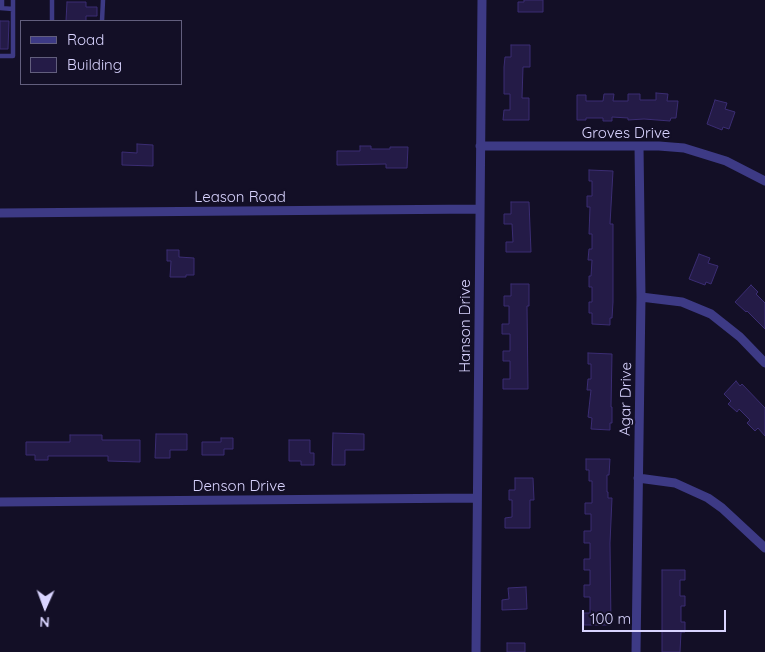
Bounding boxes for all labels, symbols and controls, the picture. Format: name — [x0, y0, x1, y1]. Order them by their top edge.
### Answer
legend — [20, 20, 182, 85]
text: Road — [67, 30, 104, 49]
text: Building — [67, 55, 122, 74]
street label: Groves Drive — [582, 124, 670, 142]
street label: Leason Road — [194, 188, 286, 206]
street label: Hanson Drive — [456, 279, 474, 373]
street label: Agar Drive — [616, 362, 636, 436]
street label: Denson Drive — [192, 477, 286, 495]
north arrow — [20, 582, 70, 632]
scale bar — [585, 600, 729, 632]
text: 100 m — [590, 609, 631, 628]
text: N — [39, 613, 50, 631]

